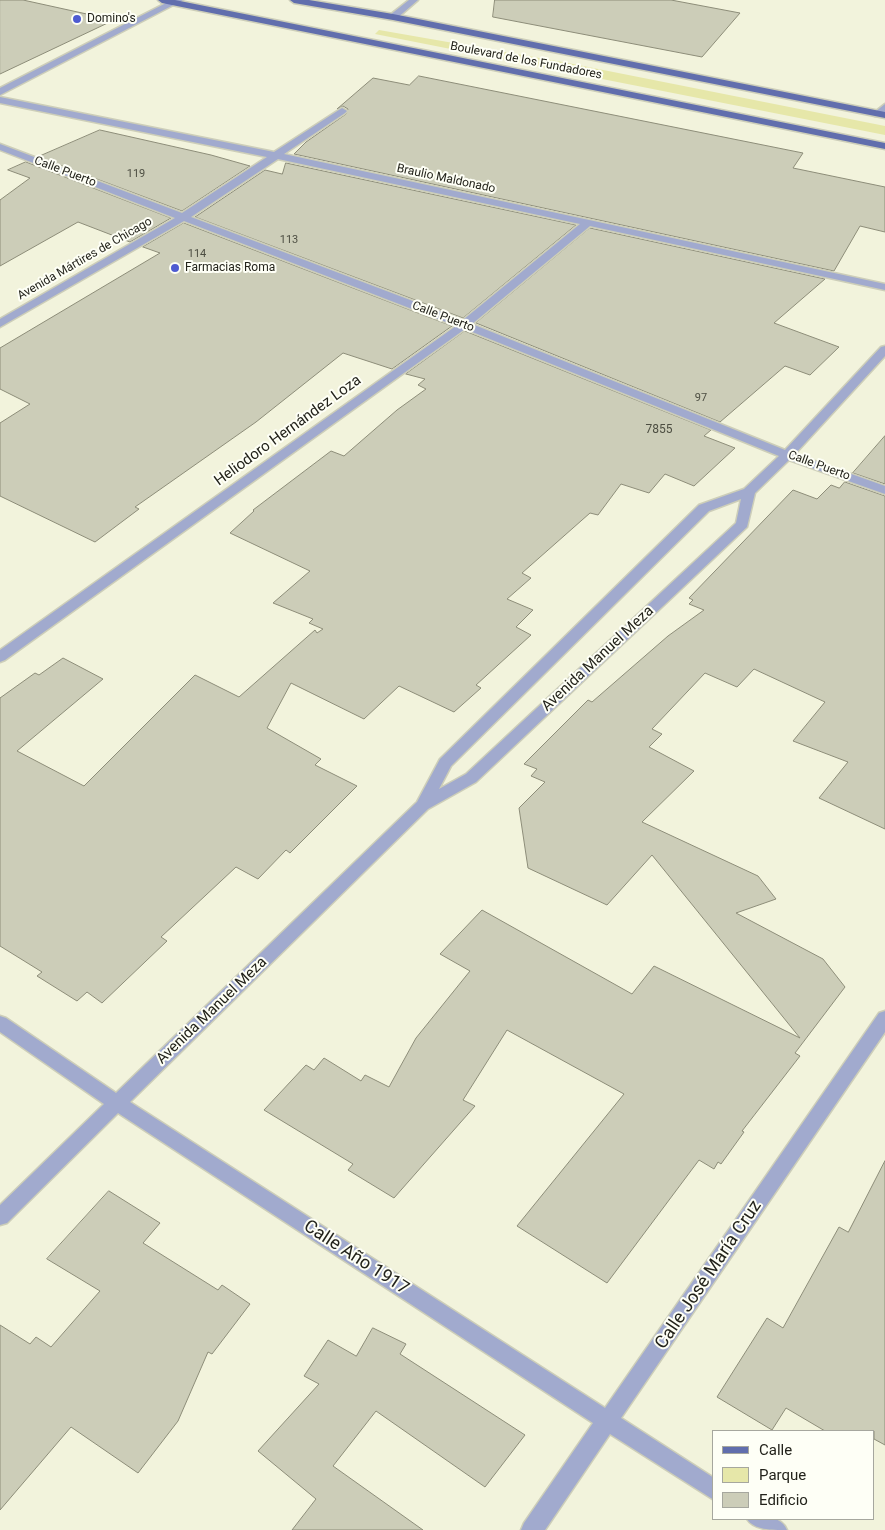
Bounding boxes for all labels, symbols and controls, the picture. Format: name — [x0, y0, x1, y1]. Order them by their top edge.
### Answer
place label: Domino's — [87, 12, 136, 26]
marker: Domino's — [71, 13, 83, 25]
street label: Boulevard de los Fundadores — [449, 39, 603, 83]
street label: Calle Puerto — [32, 154, 98, 190]
street label: Braulio Maldonado — [395, 162, 497, 196]
house number: 119 — [127, 167, 145, 181]
street label: Avenida Mártires de Chicago — [15, 215, 155, 303]
house number: 113 — [280, 233, 298, 247]
house number: 114 — [188, 247, 206, 261]
place label: Farmacias Roma — [185, 261, 275, 275]
marker: Farmacias Roma — [169, 262, 181, 274]
street label: Calle Puerto — [410, 299, 476, 335]
street label: Heliodoro Hernández Loza — [211, 372, 365, 490]
house number: 97 — [695, 391, 707, 405]
house number: 7855 — [646, 423, 672, 437]
street label: Calle Puerto — [786, 448, 852, 484]
street label: Avenida Manuel Meza — [538, 602, 658, 716]
street label: Avenida Manuel Meza — [153, 954, 271, 1068]
street label: Calle José María Cruz — [651, 1197, 767, 1353]
street label: Calle Año 1917 — [299, 1216, 413, 1300]
legend — [712, 1430, 875, 1520]
text: Calle — [759, 1441, 792, 1459]
text: Parque — [759, 1466, 806, 1484]
text: Edificio — [759, 1491, 808, 1509]

